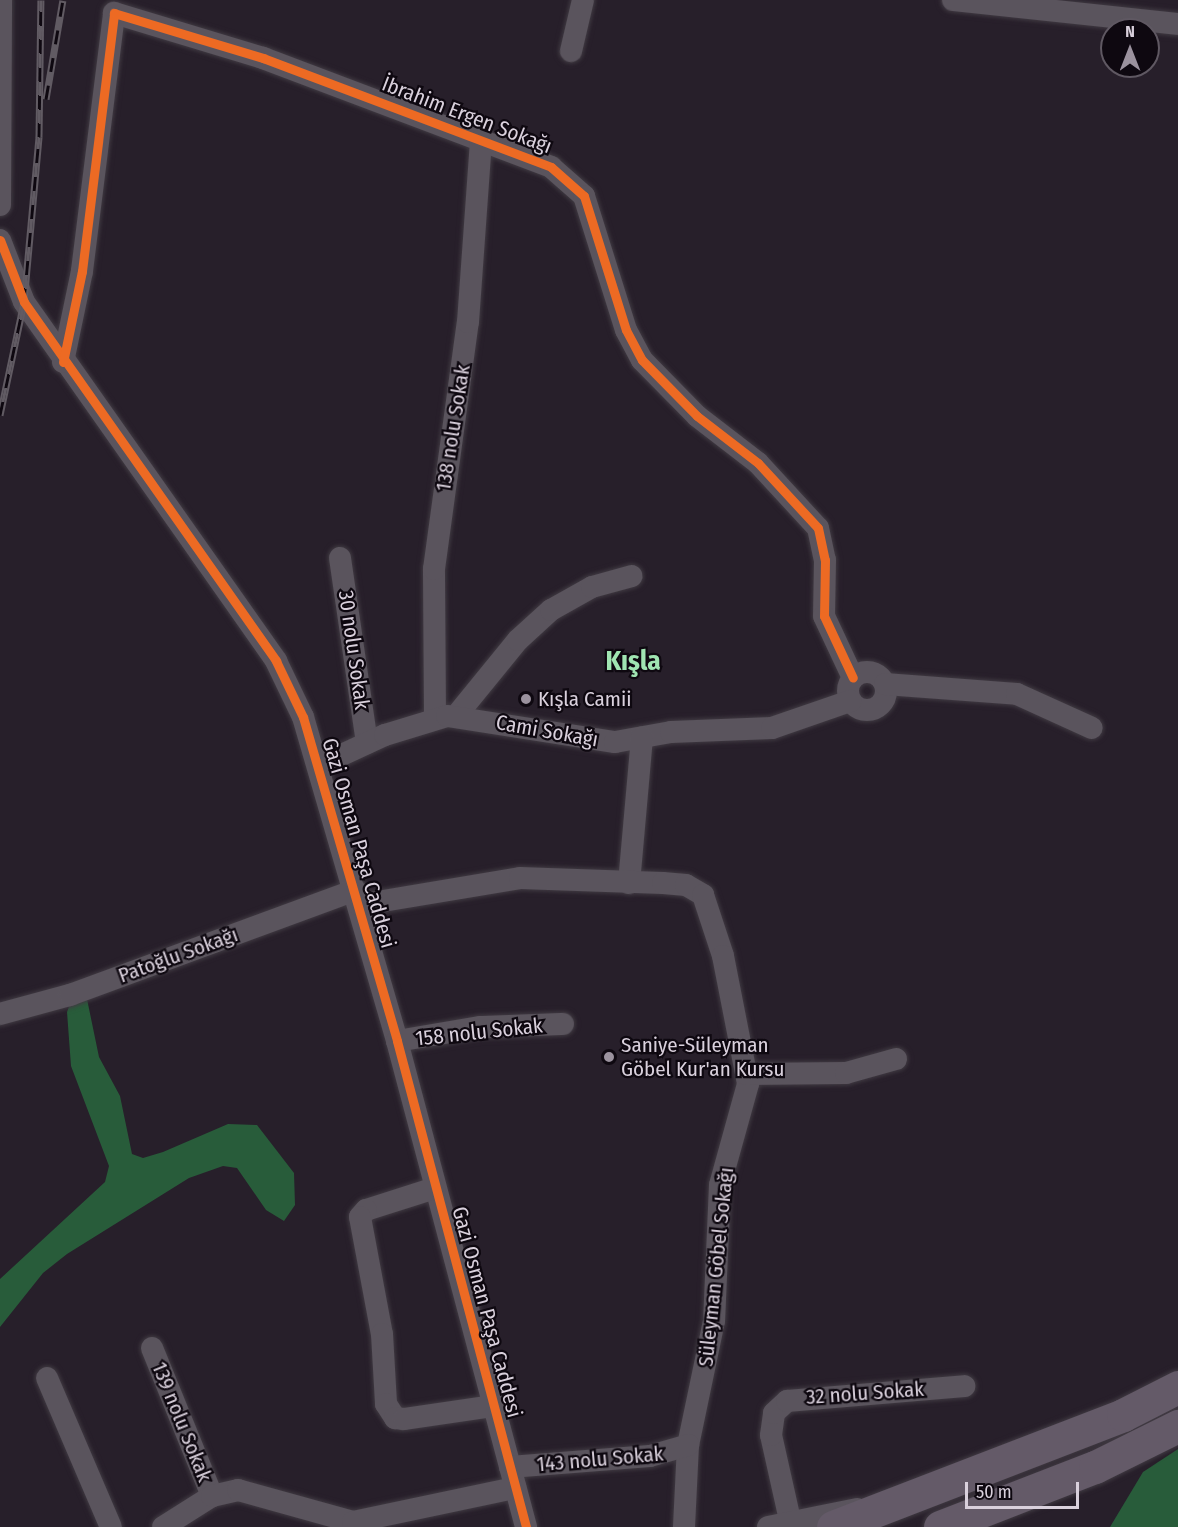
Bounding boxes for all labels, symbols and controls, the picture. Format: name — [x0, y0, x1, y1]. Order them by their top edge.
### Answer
north arrow — [1100, 18, 1160, 78]
text: N — [1125, 22, 1135, 41]
street label: İbrahim Ergen Sokağı — [379, 71, 555, 159]
street label: 138 nolu Sokak — [431, 363, 475, 493]
street label: 30 nolu Sokak — [333, 589, 375, 711]
district label: Kışla — [605, 646, 661, 678]
place label: Kışla Camii — [538, 686, 632, 712]
marker: Kışla Camii — [519, 692, 533, 706]
street label: Cami Sokağı — [494, 710, 600, 752]
street label: Gazi Osman Paşa Caddesi — [317, 735, 401, 951]
street label: Patoğlu Sokağı — [115, 922, 241, 988]
street label: 158 nolu Sokak — [414, 1013, 544, 1051]
place label: Saniye-Süleyman Göbel Kur'an Kursu — [621, 1032, 785, 1082]
marker: Saniye-Süleyman Göbel Kur'an Kursu — [602, 1050, 616, 1064]
street label: Süleyman Göbel Sokağı — [693, 1166, 739, 1368]
street label: Gazi Osman Paşa Caddesi — [447, 1204, 527, 1420]
street label: 139 nolu Sokak — [147, 1358, 217, 1486]
street label: 32 nolu Sokak — [805, 1376, 925, 1410]
street label: 143 nolu Sokak — [536, 1441, 664, 1477]
scale bar — [968, 1470, 1082, 1508]
text: 50 m — [976, 1481, 1012, 1503]

